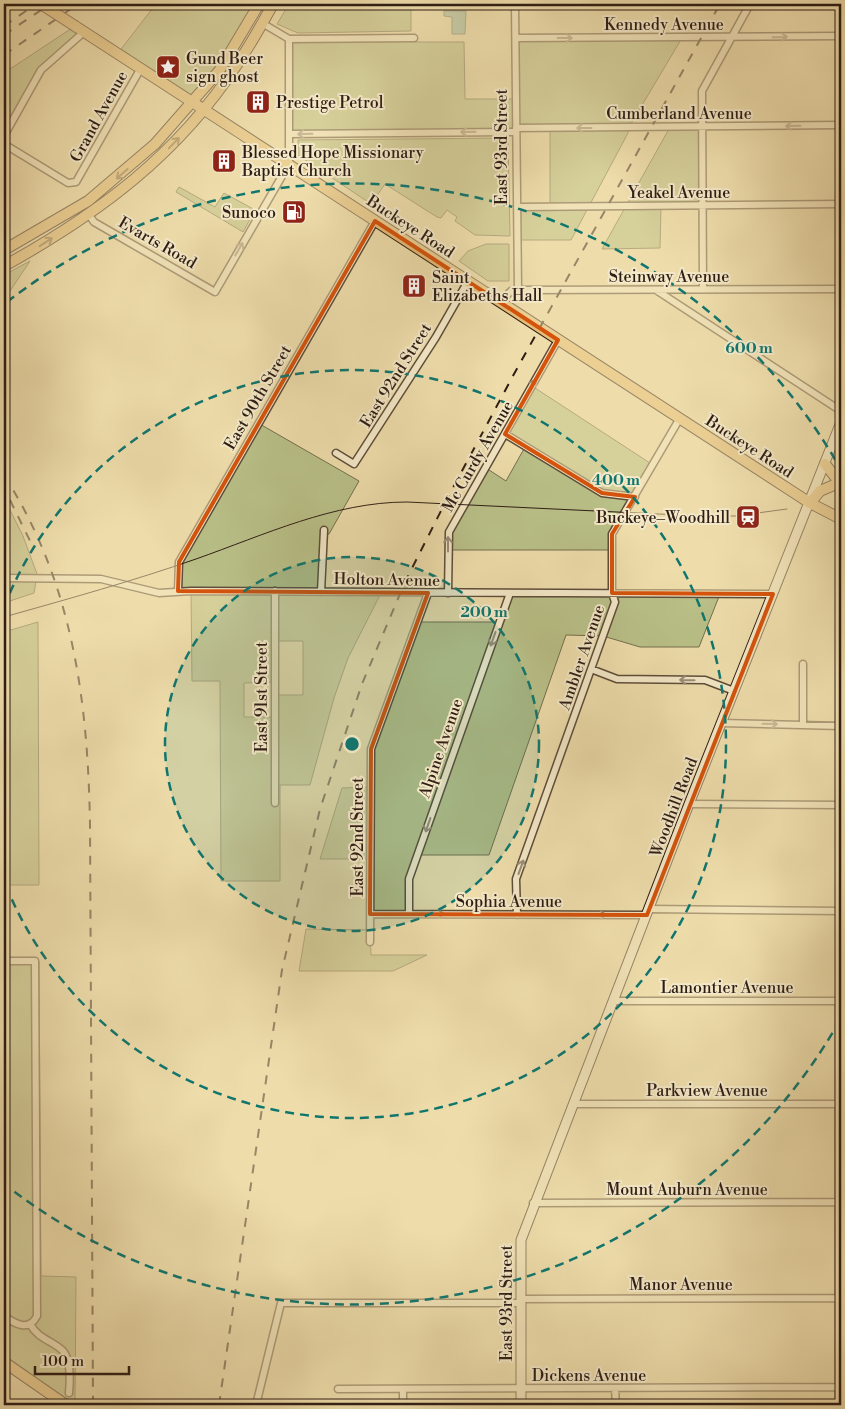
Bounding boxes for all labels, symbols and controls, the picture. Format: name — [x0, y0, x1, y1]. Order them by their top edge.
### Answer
street label: Kennedy Avenue — [604, 15, 724, 35]
one-way arrow — [772, 32, 788, 41]
one-way arrow — [556, 33, 572, 43]
place label: Gund Beer sign ghost — [186, 49, 263, 87]
place icon: Gund Beer sign ghost — [155, 54, 181, 80]
street label: Grand Avenue — [66, 67, 132, 166]
street label: East 93rd Street — [492, 88, 512, 205]
building icon: Prestige Petrol — [245, 89, 271, 115]
place label: Prestige Petrol — [276, 93, 384, 113]
street label: Cumberland Avenue — [606, 104, 752, 124]
one-way arrow — [785, 121, 801, 131]
one-way arrow — [576, 123, 592, 133]
one-way arrow — [460, 127, 476, 137]
one-way arrow — [297, 129, 314, 139]
one-way arrow — [168, 136, 180, 149]
place label: Blessed Hope Missionary Baptist Church — [241, 143, 424, 181]
building icon: Blessed Hope Missionary Baptist Church — [211, 148, 237, 174]
one-way arrow — [115, 168, 128, 180]
street label: Yeakel Avenue — [627, 183, 730, 203]
street label: Buckeye Road — [362, 190, 458, 263]
fuel station icon: Sunoco — [281, 199, 307, 225]
place label: Sunoco — [222, 203, 276, 223]
street label: Evarts Road — [115, 212, 200, 273]
one-way arrow — [39, 237, 53, 247]
one-way arrow — [235, 243, 245, 257]
street label: Steinway Avenue — [609, 267, 729, 287]
place label: Saint Elizabeths Hall — [432, 268, 542, 306]
building icon: Saint Elizabeths Hall — [401, 273, 427, 299]
street label: East 92nd Street — [356, 319, 436, 431]
text: 600 m — [725, 339, 773, 358]
street label: East 90th Street — [220, 341, 296, 453]
one-way arrow — [527, 379, 537, 394]
street label: Mc Curdy Avenue — [438, 397, 518, 516]
street label: Buckeye Road — [701, 410, 797, 483]
text: 400 m — [592, 471, 640, 490]
station icon: Buckeye–Woodhill — [735, 504, 761, 530]
place label: Buckeye–Woodhill — [595, 508, 730, 528]
one-way arrow — [443, 536, 453, 552]
street label: Holton Avenue — [334, 569, 440, 591]
street label: Ambler Avenue — [554, 602, 609, 713]
text: 200 m — [460, 603, 508, 622]
one-way arrow — [488, 630, 497, 646]
street label: East 91st Street — [252, 641, 272, 752]
one-way arrow — [679, 675, 696, 685]
street label: Alpine Avenue — [414, 696, 467, 802]
one-way arrow — [761, 720, 777, 729]
centre of rings — [343, 735, 361, 753]
street label: Woodhill Road — [645, 755, 702, 861]
street label: East 92nd Street — [348, 777, 368, 897]
one-way arrow — [423, 817, 432, 832]
one-way arrow — [517, 859, 526, 875]
street label: Sophia Avenue — [456, 892, 562, 912]
one-way arrow — [428, 909, 444, 919]
one-way arrow — [590, 910, 607, 920]
street label: Lamontier Avenue — [660, 978, 794, 998]
street label: Parkview Avenue — [646, 1081, 768, 1101]
street label: Mount Auburn Avenue — [606, 1180, 768, 1200]
street label: East 93rd Street — [497, 1244, 517, 1361]
street label: Manor Avenue — [629, 1275, 733, 1295]
scale bar — [35, 1344, 129, 1376]
text: 100 m — [42, 1352, 84, 1371]
street label: Dickens Avenue — [532, 1366, 646, 1386]

